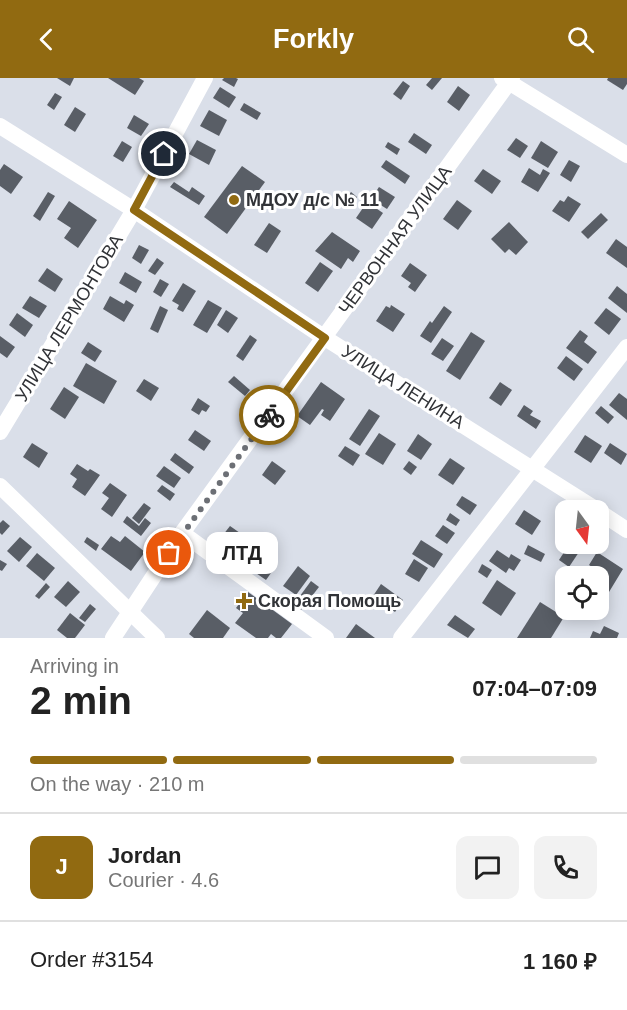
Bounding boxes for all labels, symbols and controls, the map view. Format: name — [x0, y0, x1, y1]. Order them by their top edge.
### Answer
icon: back — [30, 23, 63, 56]
icon: search — [564, 23, 597, 56]
text: Forkly — [273, 24, 354, 54]
pin — [138, 128, 189, 179]
icon: home — [147, 137, 180, 170]
street label: ЧЕРВОННАЯ УЛИЦА — [334, 162, 456, 318]
place label: МДОУ д/с № 11 — [246, 190, 379, 210]
marker: МДОУ д/с № 11 — [227, 193, 241, 207]
street label: УЛИЦА ЛЕРМОНТОВА — [11, 231, 127, 405]
street label: УЛИЦА ЛЕНИНА — [338, 341, 468, 433]
courier — [239, 385, 299, 445]
icon: bike — [253, 399, 286, 432]
north arrow — [555, 500, 609, 554]
map controls — [555, 500, 609, 620]
pin — [143, 527, 194, 578]
callout: ЛТД — [205, 532, 277, 574]
icon: bag — [152, 536, 185, 569]
text: ЛТД — [222, 542, 262, 564]
button: locate — [555, 566, 609, 620]
place label: Скорая Помощь — [258, 591, 401, 611]
marker: Скорая Помощь — [235, 592, 253, 610]
text: Arriving in — [30, 655, 119, 677]
text: 07:04–07:09 — [472, 676, 597, 701]
text: 2 min — [30, 679, 132, 722]
text: On the way · 210 m — [30, 773, 205, 795]
button: chat — [456, 836, 519, 899]
button: phone — [534, 836, 597, 899]
text: Jordan — [108, 843, 181, 868]
text: J — [55, 854, 68, 879]
text: Courier · 4.6 — [108, 869, 219, 891]
text: Order #3154 — [30, 947, 154, 972]
text: 1 160 ₽ — [523, 949, 597, 974]

